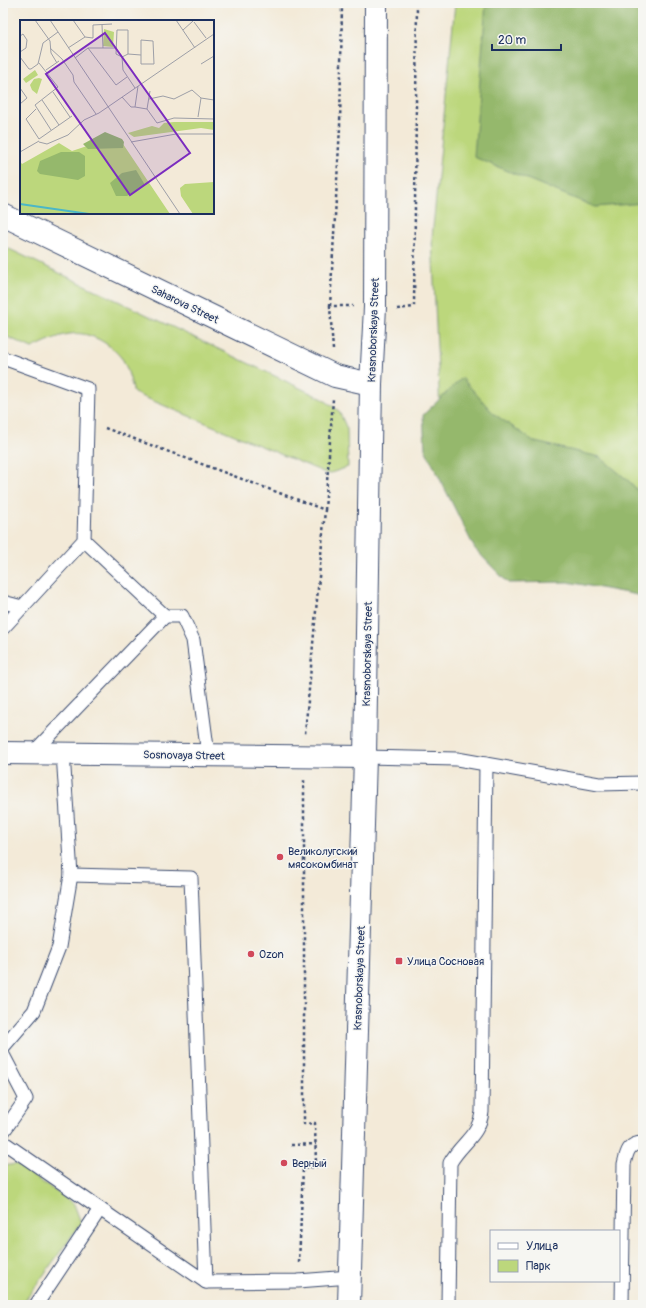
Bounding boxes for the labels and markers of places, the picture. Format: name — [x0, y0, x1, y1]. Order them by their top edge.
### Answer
place label: Великолугский мясокомбинат — [288, 845, 359, 871]
marker: Великолугский мясокомбинат — [275, 852, 285, 862]
place label: Ozon — [259, 948, 284, 961]
marker: Ozon — [246, 949, 256, 959]
place label: Улица Сосновая — [407, 955, 484, 968]
marker: Улица Сосновая — [394, 956, 404, 966]
place label: Верный — [292, 1157, 327, 1170]
marker: Верный — [279, 1158, 289, 1168]

